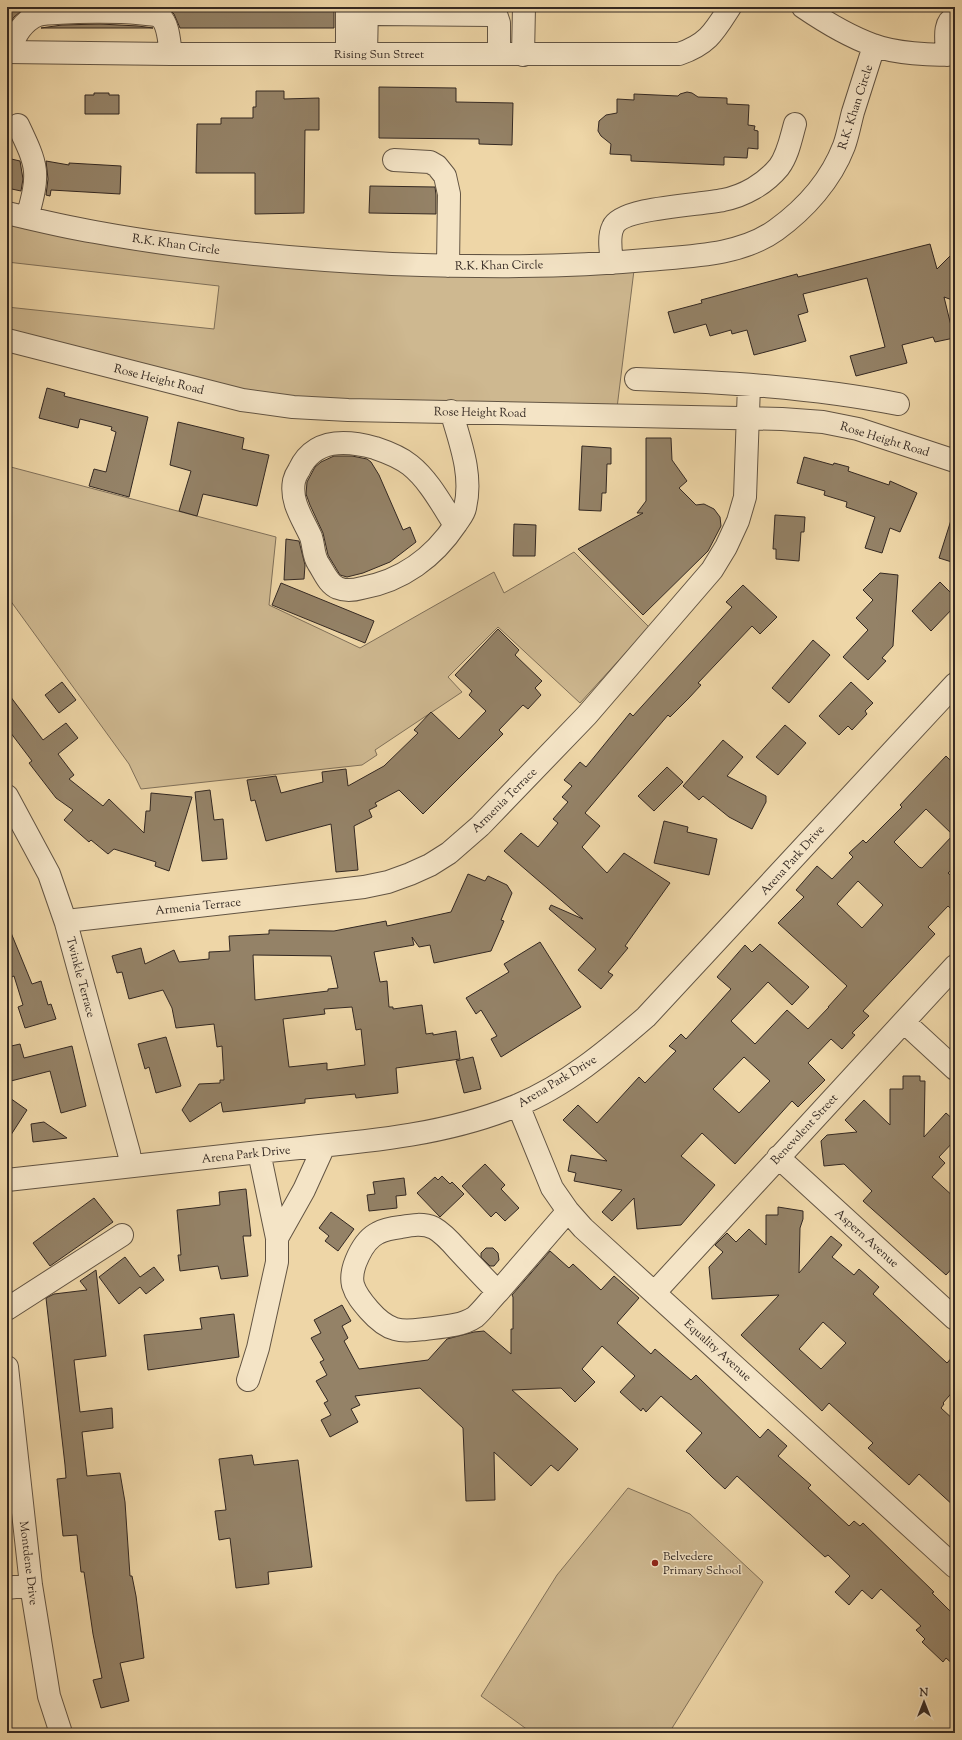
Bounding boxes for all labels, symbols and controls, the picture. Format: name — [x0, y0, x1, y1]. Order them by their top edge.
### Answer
street label: Rising Sun Street — [334, 46, 424, 64]
street label: R.K. Khan Circle — [834, 62, 878, 152]
street label: R.K. Khan Circle — [131, 230, 221, 260]
street label: R.K. Khan Circle — [455, 256, 544, 276]
street label: Rose Height Road — [112, 360, 206, 400]
street label: Rose Height Road — [434, 403, 527, 423]
street label: Rose Height Road — [838, 418, 932, 462]
street label: Armenia Terrace — [468, 764, 542, 838]
street label: Arena Park Drive — [756, 821, 830, 900]
street label: Armenia Terrace — [154, 893, 242, 920]
street label: Twinkle Terrace — [61, 935, 100, 1020]
street label: Arena Park Drive — [515, 1051, 601, 1113]
street label: Benevolent Street — [767, 1090, 842, 1169]
street label: Arena Park Drive — [201, 1141, 292, 1169]
street label: Aspern Avenue — [830, 1205, 903, 1273]
street label: Equality Avenue — [679, 1315, 755, 1386]
street label: Montdene Drive — [14, 1520, 42, 1607]
place label: Belvedere Primary School — [663, 1548, 742, 1580]
marker: Belvedere Primary School — [650, 1558, 660, 1568]
north arrow — [904, 1682, 944, 1722]
text: N — [919, 1685, 929, 1701]

